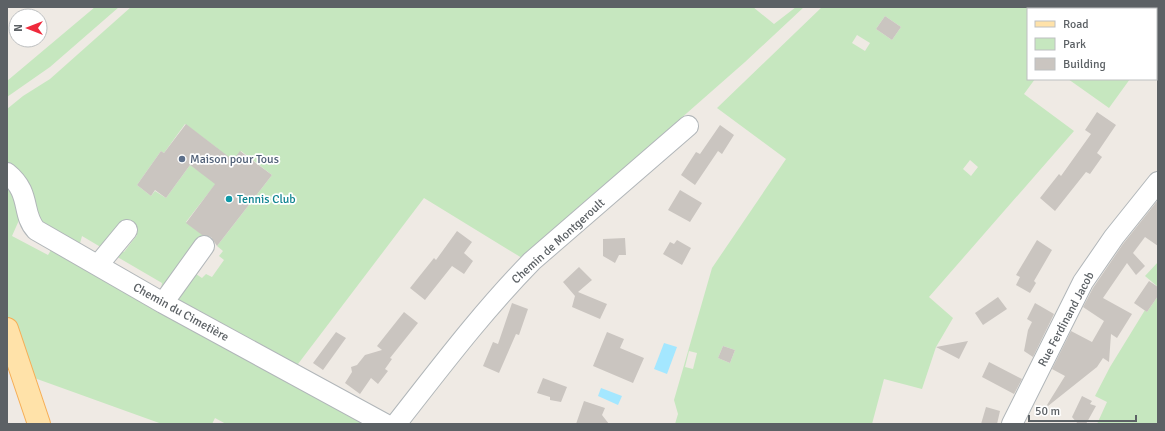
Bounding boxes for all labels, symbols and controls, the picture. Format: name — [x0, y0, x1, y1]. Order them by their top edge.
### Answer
north arrow — [8, 8, 48, 48]
legend — [1027, 8, 1157, 80]
text: Road — [1063, 17, 1089, 32]
text: N — [12, 24, 25, 32]
text: Park — [1063, 37, 1086, 52]
text: Building — [1063, 57, 1106, 72]
place label: Maison pour Tous — [190, 152, 279, 167]
marker: Maison pour Tous — [177, 154, 187, 164]
place label: Tennis Club — [237, 192, 296, 207]
marker: Tennis Club — [224, 194, 234, 204]
street label: Chemin de Montgeroult — [509, 196, 608, 287]
street label: Rue Ferdinand Jacob — [1035, 269, 1098, 369]
street label: Chemin du Cimetière — [130, 280, 231, 345]
scale bar — [1029, 397, 1136, 423]
text: 50 m — [1035, 404, 1060, 419]

